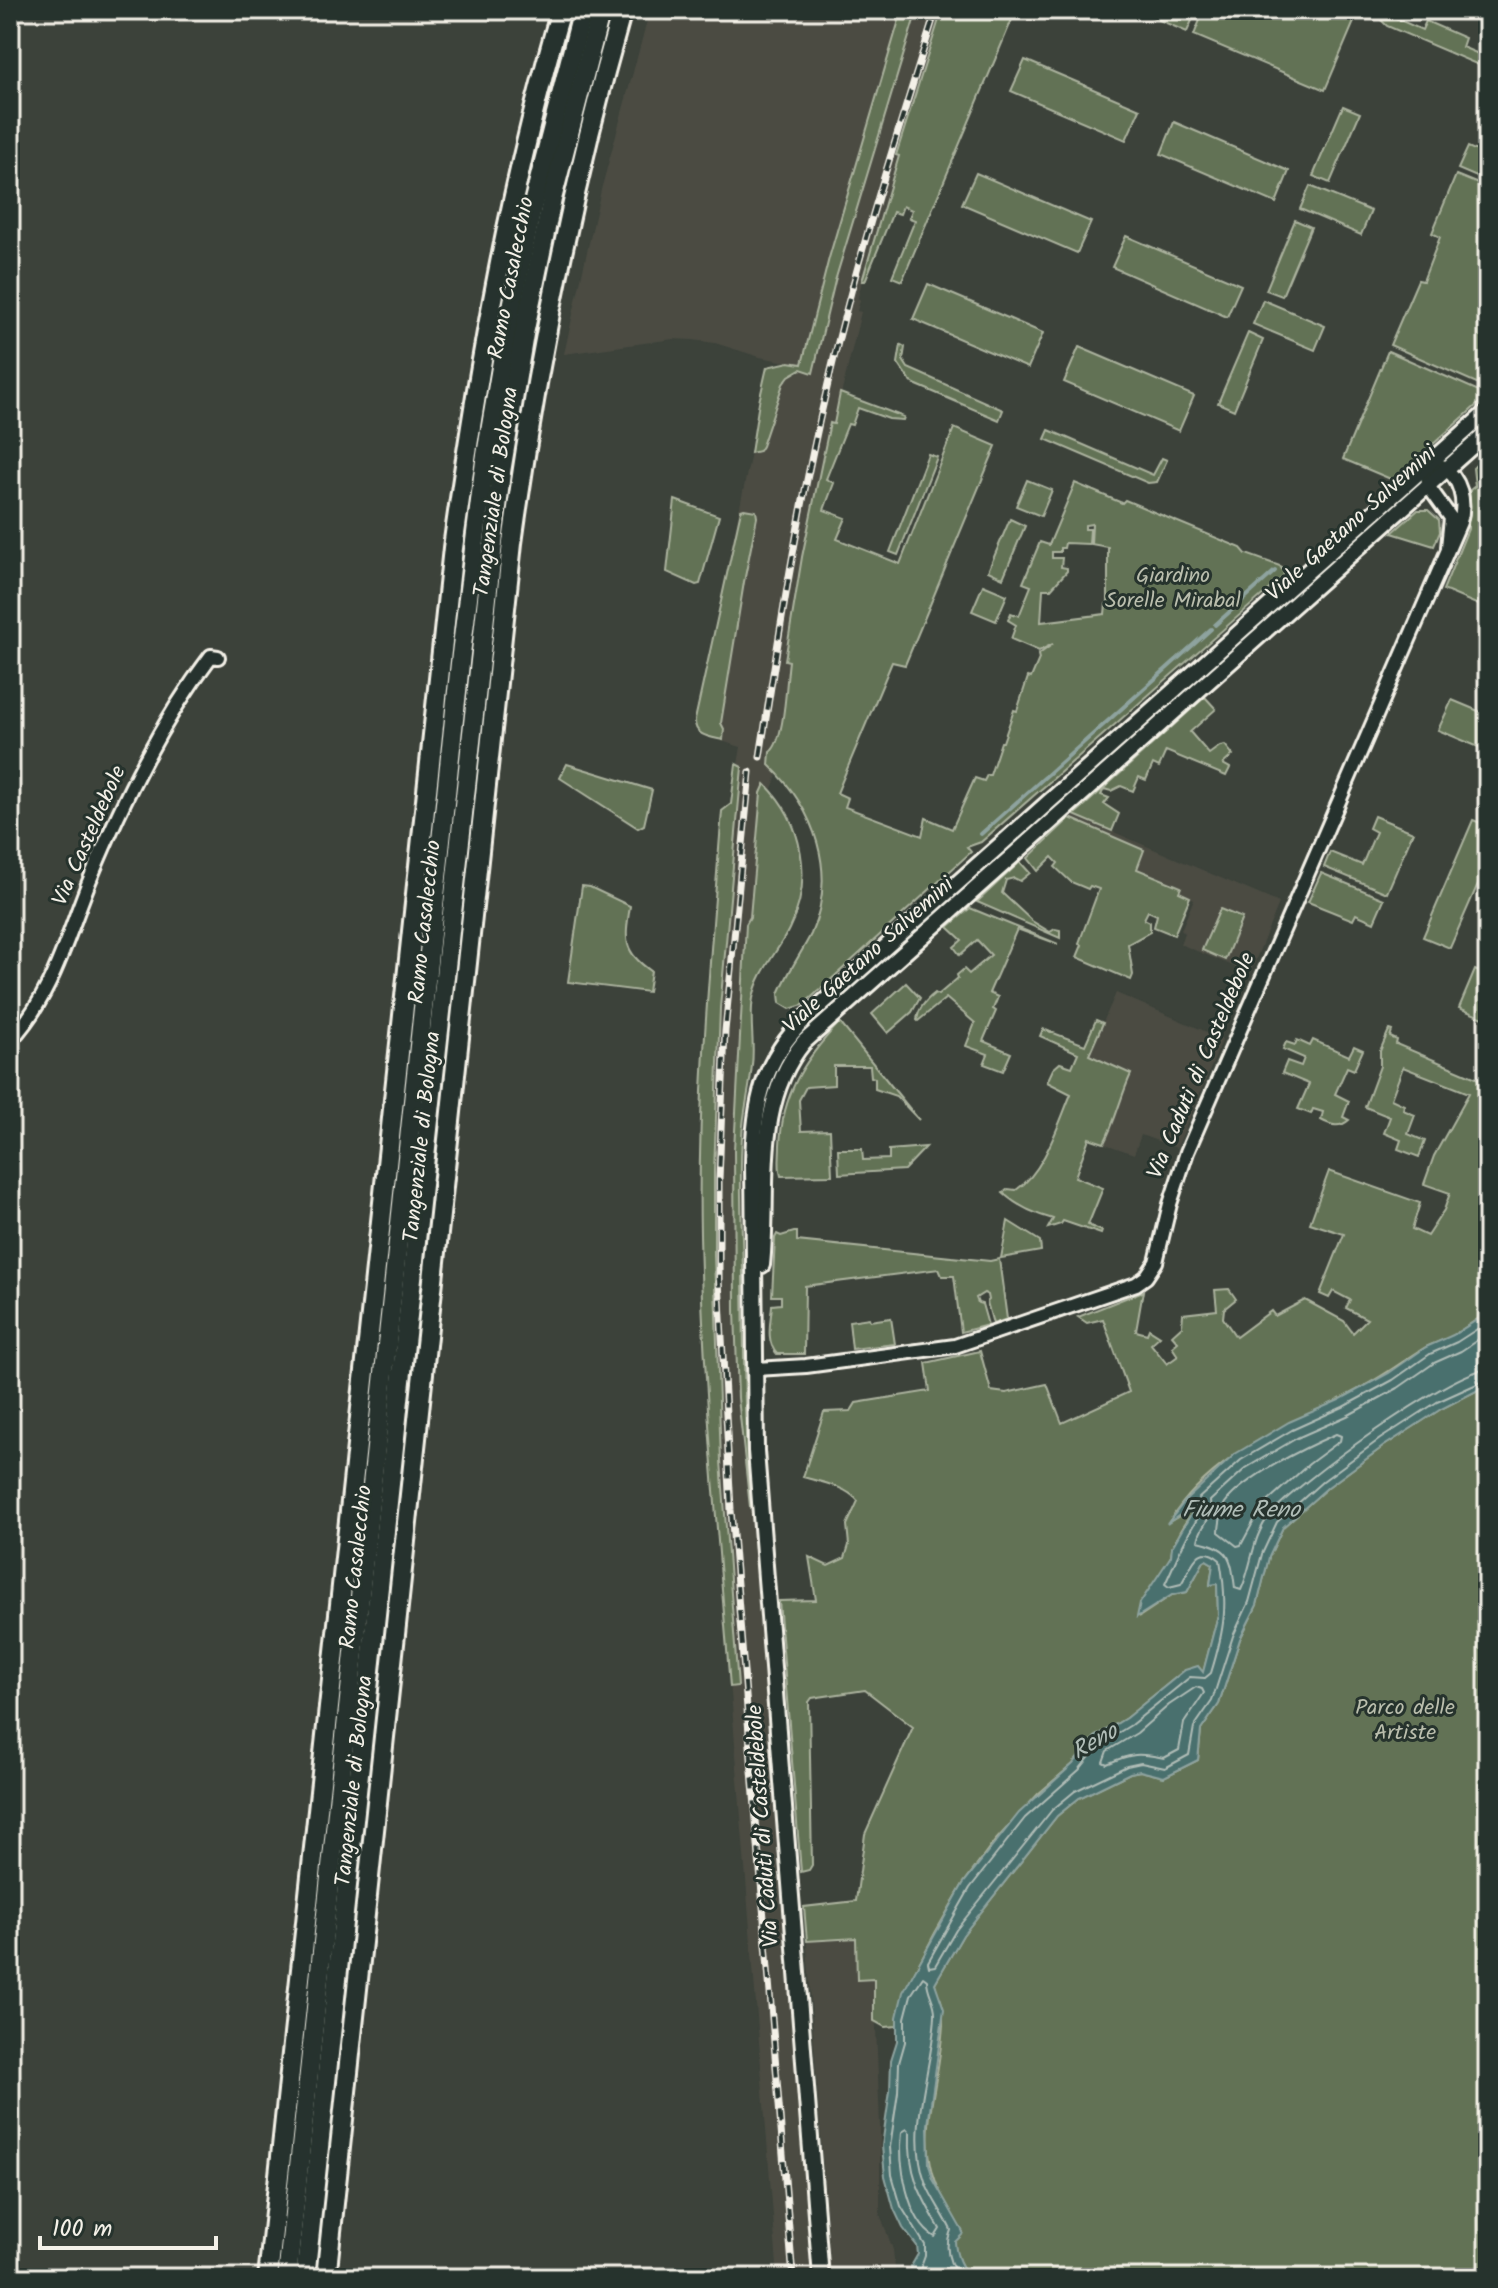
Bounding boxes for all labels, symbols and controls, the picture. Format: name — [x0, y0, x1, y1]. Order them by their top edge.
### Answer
street label: Ramo Casalecchio — [479, 194, 545, 362]
street label: Tangenziale di Bologna — [465, 385, 529, 599]
street label: Viale Gaetano Salvemini — [1258, 437, 1446, 611]
park label: Giardino Sorelle Mirabal — [1105, 559, 1241, 619]
street label: Via Casteldebole — [43, 760, 137, 912]
street label: Ramo Casalecchio — [400, 838, 452, 1006]
street label: Viale Gaetano Salvemini — [775, 869, 963, 1043]
street label: Via Caduti di Casteldebole — [1138, 947, 1266, 1185]
street label: Tangenziale di Bologna — [395, 1030, 451, 1244]
street label: Ramo Casalecchio — [331, 1483, 383, 1651]
water label: Fiume Reno — [1182, 1491, 1302, 1530]
street label: Tangenziale di Bologna — [327, 1674, 383, 1888]
park label: Parco delle Artiste — [1355, 1691, 1455, 1751]
street label: Via Caduti di Casteldebole — [738, 1703, 790, 1948]
water label: Reno — [1064, 1712, 1128, 1771]
scale bar — [40, 2200, 216, 2250]
text: 100 m — [52, 2210, 112, 2249]

